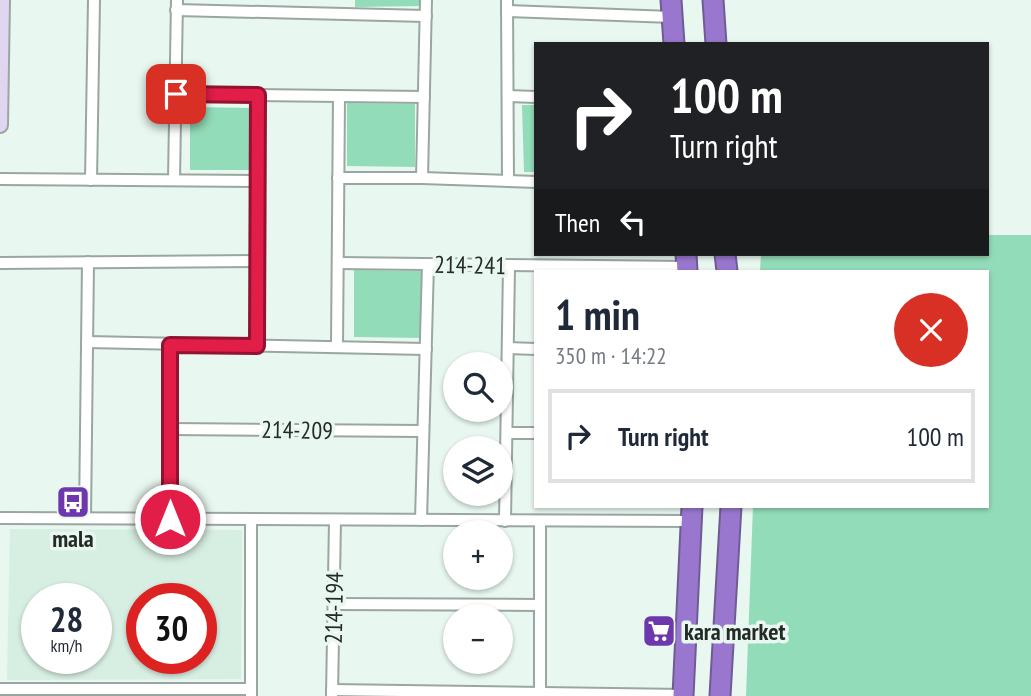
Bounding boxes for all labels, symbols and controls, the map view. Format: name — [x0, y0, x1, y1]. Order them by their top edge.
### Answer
text: 100 m — [670, 63, 783, 127]
pin — [146, 64, 206, 124]
icon: right — [555, 70, 646, 161]
icon: arrive — [157, 75, 195, 113]
text: Turn right — [670, 125, 778, 167]
icon: left — [614, 203, 652, 241]
text: Then — [555, 206, 600, 239]
street label: 214-241 — [434, 249, 506, 281]
text: 1 min — [555, 287, 640, 342]
button: close — [894, 293, 968, 367]
text: 350 m · 14:22 — [555, 341, 667, 370]
map controls — [443, 352, 513, 674]
button: search — [443, 352, 513, 422]
street label: 214-209 — [261, 414, 333, 446]
icon: right — [559, 417, 597, 455]
text: Turn right — [618, 420, 709, 453]
text: 100 m — [906, 420, 964, 453]
button: layers — [443, 436, 513, 506]
position arrow — [133, 482, 207, 556]
bus stop icon: mala — [54, 483, 92, 521]
button: + — [443, 520, 513, 590]
place label: mala — [52, 523, 94, 554]
street label: 214-194 — [318, 572, 350, 644]
speed limit sign: 30 — [126, 583, 217, 674]
text: 28 — [50, 596, 83, 642]
button: − — [443, 604, 513, 674]
supermarket icon: kara market — [640, 612, 678, 650]
place label: kara market — [684, 616, 785, 647]
text: km/h — [51, 634, 82, 657]

